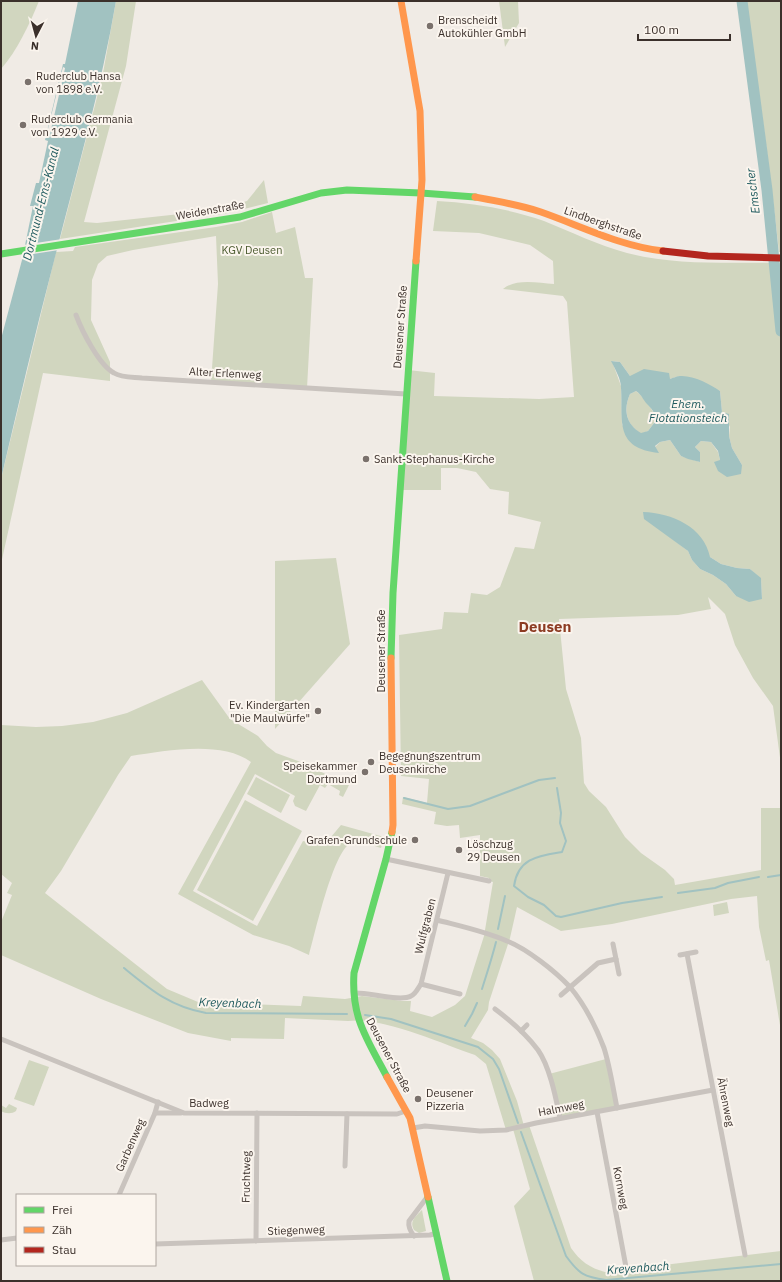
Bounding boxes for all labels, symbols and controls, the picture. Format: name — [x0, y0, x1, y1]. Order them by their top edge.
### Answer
place label: Brenscheidt Autokühler GmbH — [438, 13, 527, 40]
north arrow — [16, 16, 56, 56]
scale bar — [638, 16, 730, 42]
marker: Brenscheidt Autokühler GmbH — [425, 21, 435, 31]
text: 100 m — [644, 22, 679, 37]
text: N — [30, 39, 40, 53]
place label: Ruderclub Hansa von 1898 e.V. — [36, 69, 121, 96]
marker: Ruderclub Hansa von 1898 e.V. — [23, 77, 33, 87]
place label: Ruderclub Germania von 1929 e.V. — [31, 112, 133, 139]
marker: Ruderclub Germania von 1929 e.V. — [18, 120, 28, 130]
water label: Dortmund-Ems-Kanal — [19, 145, 62, 262]
water label: Emscher — [742, 167, 763, 215]
street label: Weidenstraße — [175, 197, 245, 223]
street label: Lindberghstraße — [562, 203, 644, 243]
park label: KGV Deusen — [222, 243, 282, 257]
street label: Deusener Straße — [390, 285, 410, 369]
street label: Alter Erlenweg — [188, 364, 262, 382]
water label: Ehem. Flotationsteich — [649, 396, 727, 425]
place label: Sankt-Stephanus-Kirche — [374, 452, 494, 466]
marker: Sankt-Stephanus-Kirche — [361, 454, 371, 464]
street label: Deusener Straße — [374, 609, 388, 693]
district label: Deusen — [519, 617, 571, 636]
place label: Ev. Kindergarten "Die Maulwürfe" — [229, 698, 310, 725]
marker: Ev. Kindergarten "Die Maulwürfe" — [313, 706, 323, 716]
place label: Begegnungszentrum Deusenkirche — [379, 749, 481, 776]
marker: Begegnungszentrum Deusenkirche — [366, 757, 376, 767]
place label: Speisekammer Dortmund — [283, 759, 357, 786]
marker: Speisekammer Dortmund — [360, 767, 370, 777]
place label: Grafen-Grundschule — [306, 833, 407, 847]
marker: Grafen-Grundschule — [410, 835, 420, 845]
place label: Löschzug 29 Deusen — [467, 837, 520, 864]
marker: Löschzug 29 Deusen — [454, 845, 464, 855]
street label: Wulfgraben — [411, 897, 439, 955]
water label: Kreyenbach — [198, 994, 262, 1011]
street label: Deusener Straße — [363, 1015, 415, 1095]
street label: Ährenweg — [714, 1076, 738, 1128]
place label: Deusener Pizzeria — [426, 1086, 473, 1113]
marker: Deusener Pizzeria — [413, 1094, 423, 1104]
street label: Badweg — [189, 1096, 229, 1110]
street label: Halmweg — [537, 1097, 585, 1119]
street label: Garbenweg — [112, 1116, 148, 1174]
street label: Fruchtweg — [239, 1151, 253, 1203]
street label: Kornweg — [610, 1165, 632, 1211]
legend — [16, 1194, 156, 1266]
text: Frei — [52, 1202, 72, 1217]
text: Zäh — [52, 1222, 72, 1237]
street label: Stiegenweg — [267, 1222, 325, 1238]
text: Stau — [52, 1242, 76, 1257]
water label: Kreyenbach — [606, 1258, 670, 1277]

